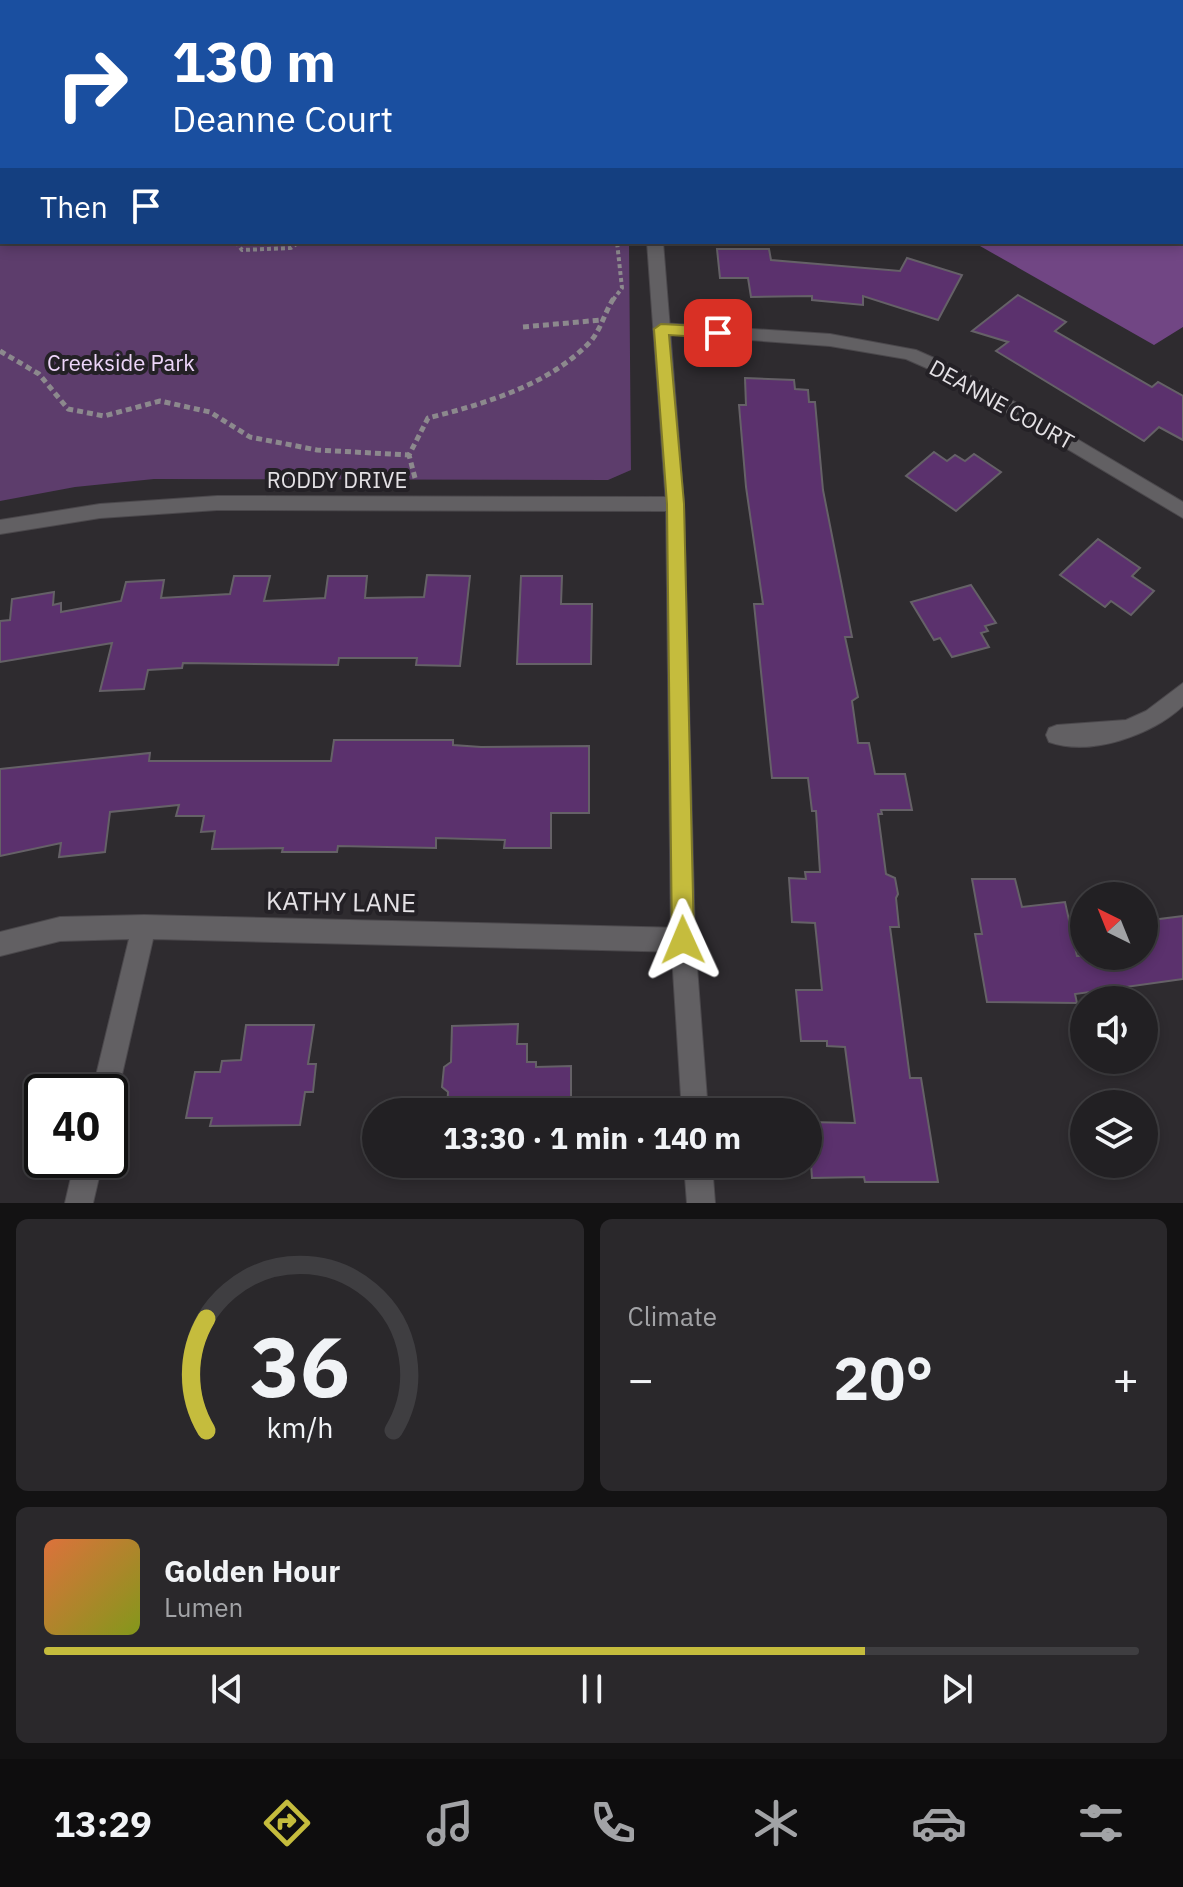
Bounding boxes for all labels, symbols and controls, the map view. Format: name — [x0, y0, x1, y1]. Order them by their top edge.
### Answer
text: 130 m — [172, 25, 336, 97]
icon: right — [40, 32, 144, 136]
text: Deanne Court — [172, 95, 393, 142]
icon: arrive — [124, 184, 168, 228]
text: Then — [40, 187, 108, 226]
pin — [684, 299, 752, 367]
icon: arrive — [696, 311, 740, 355]
park label: Creekside Park — [47, 348, 195, 377]
street label: DEANNE COURT — [925, 352, 1080, 456]
street label: RODDY DRIVE — [267, 465, 407, 494]
north arrow — [1070, 882, 1158, 970]
map controls — [1070, 882, 1158, 1178]
street label: KATHY LANE — [266, 883, 416, 919]
position arrow — [641, 898, 725, 982]
button: sound — [1070, 986, 1158, 1074]
speed limit sign: 40 — [24, 1074, 128, 1178]
button: layers — [1070, 1090, 1158, 1178]
text: 13:30 · 1 min · 140 m — [443, 1118, 741, 1157]
text: Climate — [628, 1299, 717, 1333]
text: 36 — [250, 1312, 350, 1420]
text: 20° — [833, 1338, 933, 1417]
text: − — [628, 1350, 654, 1407]
text: + — [1113, 1350, 1139, 1407]
text: km/h — [266, 1409, 333, 1446]
text: Golden Hour — [164, 1551, 340, 1590]
text: Lumen — [164, 1590, 243, 1624]
icon: previous — [205, 1667, 249, 1711]
icon: pause — [570, 1667, 614, 1711]
icon: next — [935, 1667, 979, 1711]
icon: directions — [259, 1795, 315, 1851]
icon: music — [422, 1795, 478, 1851]
icon: phone — [585, 1795, 641, 1851]
icon: climate — [748, 1795, 804, 1851]
icon: car — [911, 1795, 967, 1851]
icon: filters — [1073, 1795, 1129, 1851]
text: 13:29 — [53, 1800, 152, 1847]

